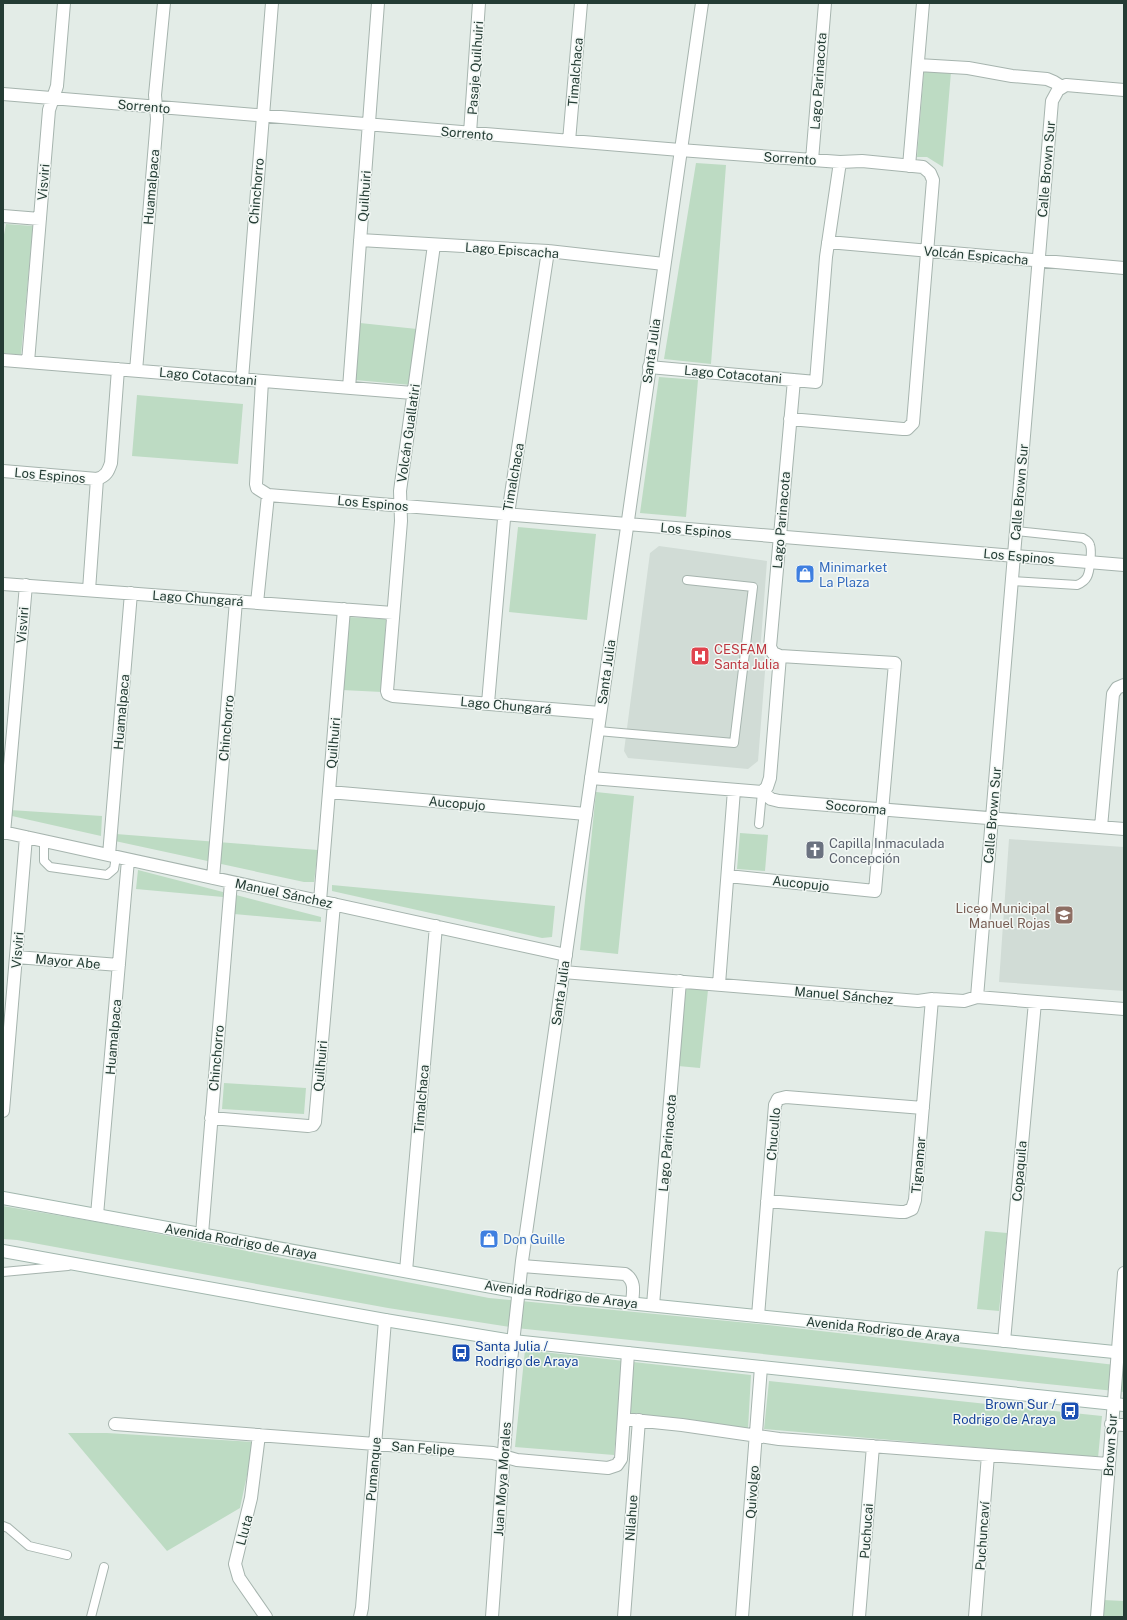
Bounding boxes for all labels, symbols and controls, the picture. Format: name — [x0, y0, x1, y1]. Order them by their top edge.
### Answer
street label: Pasaje Quilhuiri — [465, 21, 486, 116]
street label: Lago Parinacota — [808, 32, 829, 130]
street label: Timalchaca — [565, 37, 586, 107]
street label: Sorrento — [117, 97, 171, 116]
street label: Calle Brown Sur — [1035, 120, 1058, 218]
street label: Sorrento — [440, 124, 494, 143]
street label: Huamalpaca — [141, 149, 162, 226]
street label: Sorrento — [763, 149, 817, 168]
street label: Chinchorro — [246, 157, 267, 225]
street label: Visviri — [34, 163, 53, 201]
street label: Quilhuiri — [355, 170, 374, 222]
street label: Lago Episcacha — [465, 240, 559, 261]
street label: Volcán Espicacha — [923, 243, 1029, 268]
street label: Santa Julia — [640, 318, 663, 384]
street label: Lago Cotacotani — [684, 363, 782, 386]
street label: Lago Cotacotani — [159, 365, 257, 388]
street label: Volcán Guallatiri — [394, 383, 423, 483]
street label: Timalchaca — [500, 442, 527, 512]
street label: Calle Brown Sur — [1008, 443, 1031, 541]
street label: Los Espinos — [14, 465, 86, 486]
street label: Lago Parinacota — [770, 471, 793, 569]
street label: Los Espinos — [337, 493, 409, 514]
street label: Los Espinos — [660, 520, 732, 541]
street label: Los Espinos — [983, 546, 1055, 567]
place label: Minimarket La Plaza — [819, 560, 887, 590]
shop icon: Minimarket La Plaza — [794, 563, 816, 585]
street label: Lago Chungará — [152, 588, 244, 609]
street label: Visviri — [13, 606, 32, 644]
street label: Santa Julia — [595, 639, 618, 705]
place label: CESFAM Santa Julia — [714, 642, 779, 672]
hospital icon: CESFAM Santa Julia — [689, 645, 711, 667]
street label: Huamalpaca — [111, 674, 132, 751]
street label: Chinchorro — [216, 694, 237, 762]
street label: Lago Chungará — [460, 694, 552, 717]
street label: Quilhuiri — [324, 717, 343, 769]
street label: Calle Brown Sur — [981, 766, 1004, 864]
street label: Aucopujo — [428, 794, 486, 813]
street label: Socoroma — [825, 797, 887, 818]
place label: Capilla Inmaculada Concepción — [829, 836, 944, 866]
church icon: Capilla Inmaculada Concepción — [804, 839, 826, 861]
street label: Aucopujo — [772, 873, 830, 894]
street label: Manuel Sánchez — [234, 876, 334, 911]
place label: Liceo Municipal Manuel Rojas — [956, 901, 1050, 931]
school or university icon: Liceo Municipal Manuel Rojas — [1053, 904, 1075, 926]
street label: Visviri — [8, 931, 27, 969]
street label: Mayor Abe — [35, 951, 101, 972]
street label: Santa Julia — [549, 960, 572, 1026]
street label: Manuel Sánchez — [794, 984, 894, 1007]
street label: Huamalpaca — [103, 999, 124, 1076]
street label: Chinchorro — [206, 1024, 227, 1092]
street label: Quilhuiri — [311, 1040, 330, 1092]
street label: Timalchaca — [411, 1064, 432, 1134]
street label: Lago Parinacota — [656, 1094, 679, 1192]
street label: Chucullo — [764, 1107, 783, 1161]
street label: Tignamar — [909, 1136, 928, 1194]
street label: Copaquila — [1009, 1140, 1030, 1202]
street label: Avenida Rodrigo de Araya — [164, 1221, 318, 1262]
shop icon: Don Guille — [478, 1228, 500, 1250]
place label: Don Guille — [503, 1232, 565, 1247]
street label: Avenida Rodrigo de Araya — [483, 1278, 639, 1311]
street label: Avenida Rodrigo de Araya — [805, 1314, 961, 1345]
place label: Santa Julia / Rodrigo de Araya — [475, 1339, 578, 1369]
bus stop icon: Santa Julia / Rodrigo de Araya — [450, 1342, 472, 1364]
place label: Brown Sur / Rodrigo de Araya — [953, 1397, 1056, 1427]
bus stop icon: Brown Sur / Rodrigo de Araya — [1059, 1400, 1081, 1422]
street label: Brown Sur — [1101, 1413, 1120, 1477]
street label: Juan Moya Morales — [491, 1421, 514, 1537]
street label: Pumanque — [363, 1436, 384, 1502]
street label: San Felipe — [391, 1439, 455, 1458]
street label: Quivolgo — [743, 1465, 762, 1519]
street label: Nilahue — [622, 1494, 641, 1542]
street label: Puchuncaví — [973, 1500, 992, 1571]
street label: Puchucai — [857, 1503, 876, 1559]
street label: Lluta — [233, 1513, 256, 1547]

